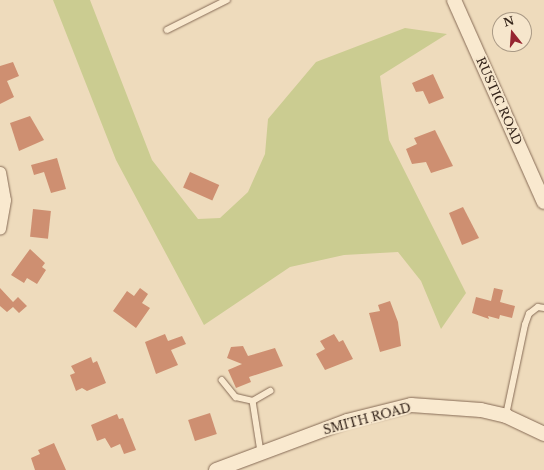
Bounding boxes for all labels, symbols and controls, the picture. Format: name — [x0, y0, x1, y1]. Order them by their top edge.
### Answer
north arrow — [492, 12, 532, 52]
text: N — [502, 13, 516, 30]
street label: RUSTIC ROAD — [473, 55, 525, 147]
street label: SMITH ROAD — [322, 400, 412, 438]

